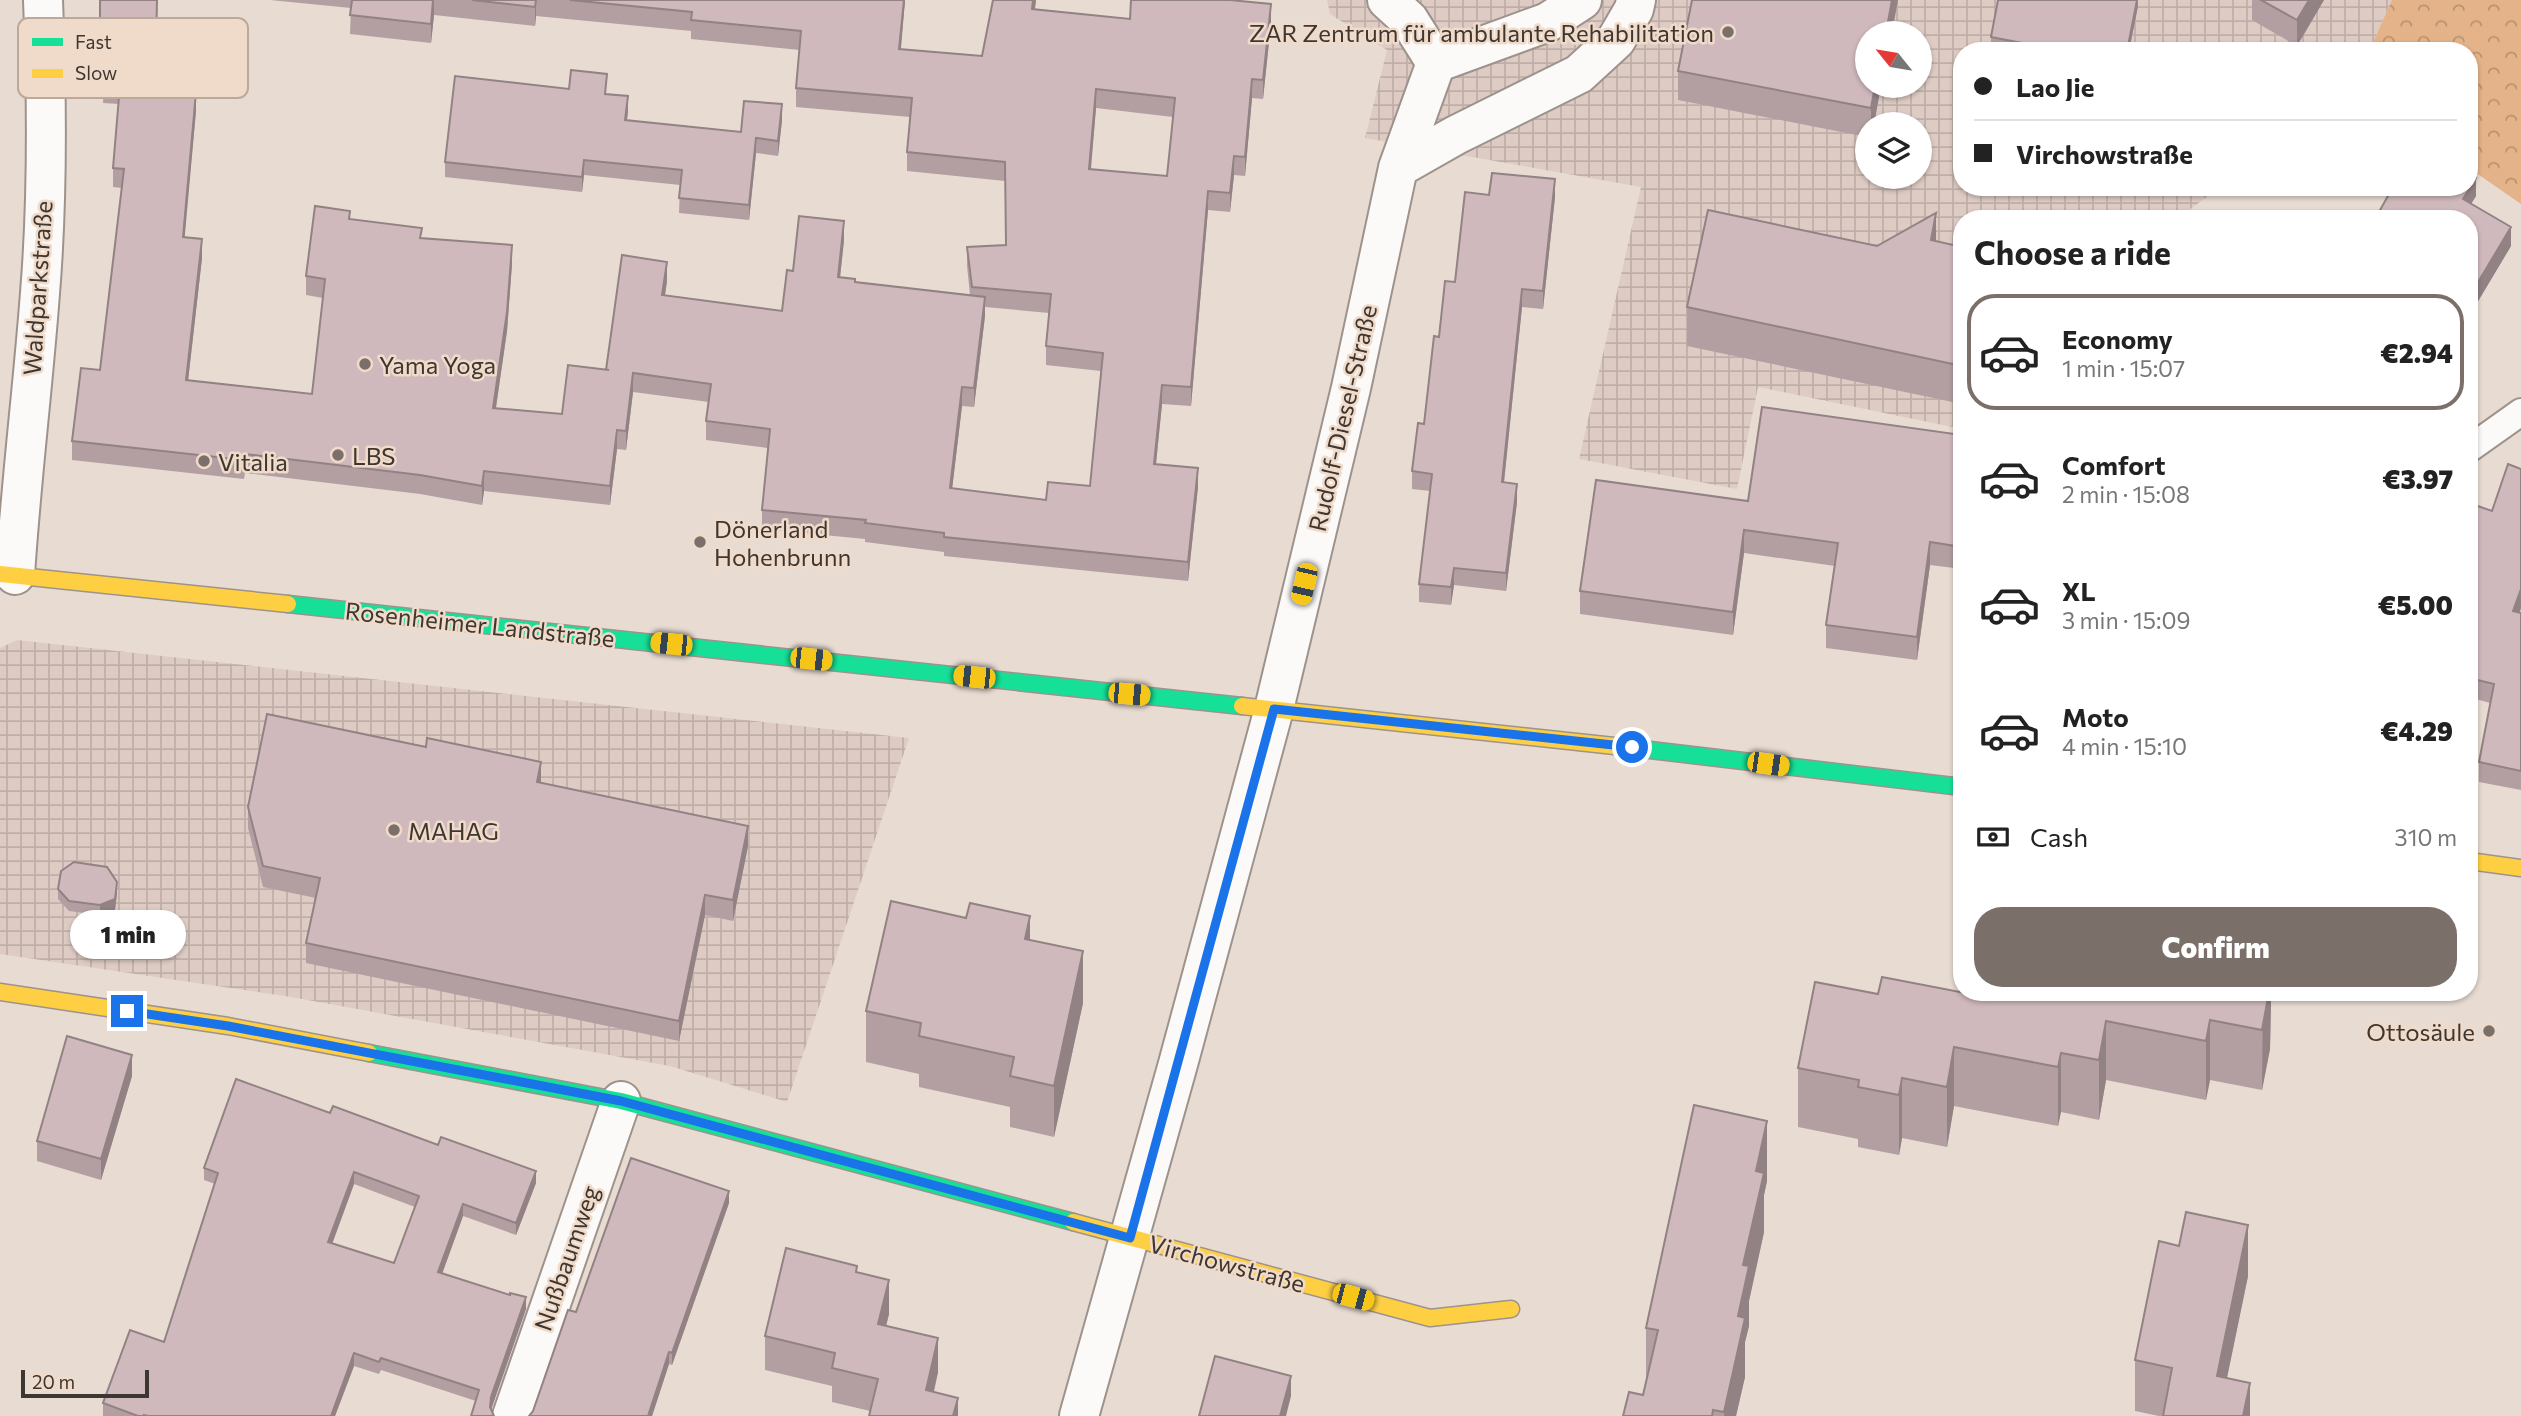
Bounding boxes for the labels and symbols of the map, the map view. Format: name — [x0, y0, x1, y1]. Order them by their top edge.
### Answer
legend — [18, 18, 248, 98]
place label: ZAR Zentrum für ambulante Rehabilitation — [1249, 18, 1714, 47]
north arrow — [1855, 21, 1932, 98]
marker: ZAR Zentrum für ambulante Rehabilitation — [1720, 24, 1736, 40]
text: Fast — [75, 30, 112, 53]
text: Slow — [75, 61, 117, 84]
street label: Waldparkstraße — [16, 200, 58, 376]
street label: Rudolf-Diesel-Straße — [1302, 302, 1382, 534]
place label: Yama Yoga — [379, 350, 496, 379]
marker: Yama Yoga — [357, 356, 373, 372]
place label: LBS — [352, 441, 395, 470]
place label: Vitalia — [218, 447, 288, 476]
marker: LBS — [330, 447, 346, 463]
marker: Vitalia — [196, 453, 212, 469]
place label: Dönerland Hohenbrunn — [714, 514, 851, 571]
marker: Dönerland Hohenbrunn — [692, 534, 708, 550]
car — [1290, 561, 1319, 607]
street label: Rosenheimer Landstraße — [344, 595, 616, 653]
car — [650, 631, 693, 657]
car — [790, 646, 833, 672]
car — [953, 664, 996, 690]
car — [1108, 682, 1151, 706]
route start — [1616, 731, 1648, 763]
car — [1746, 751, 1791, 777]
place label: MAHAG — [408, 816, 499, 845]
marker: MAHAG — [386, 822, 402, 838]
callout: 1 min — [69, 909, 185, 958]
route end — [111, 995, 143, 1027]
place label: Ottosäule — [2366, 1017, 2475, 1046]
marker: Ottosäule — [2481, 1023, 2497, 1039]
street label: Nußbaumweg — [528, 1182, 604, 1334]
street label: Virchowstraße — [1146, 1228, 1308, 1298]
car — [1330, 1281, 1377, 1313]
scale bar — [21, 1367, 149, 1399]

